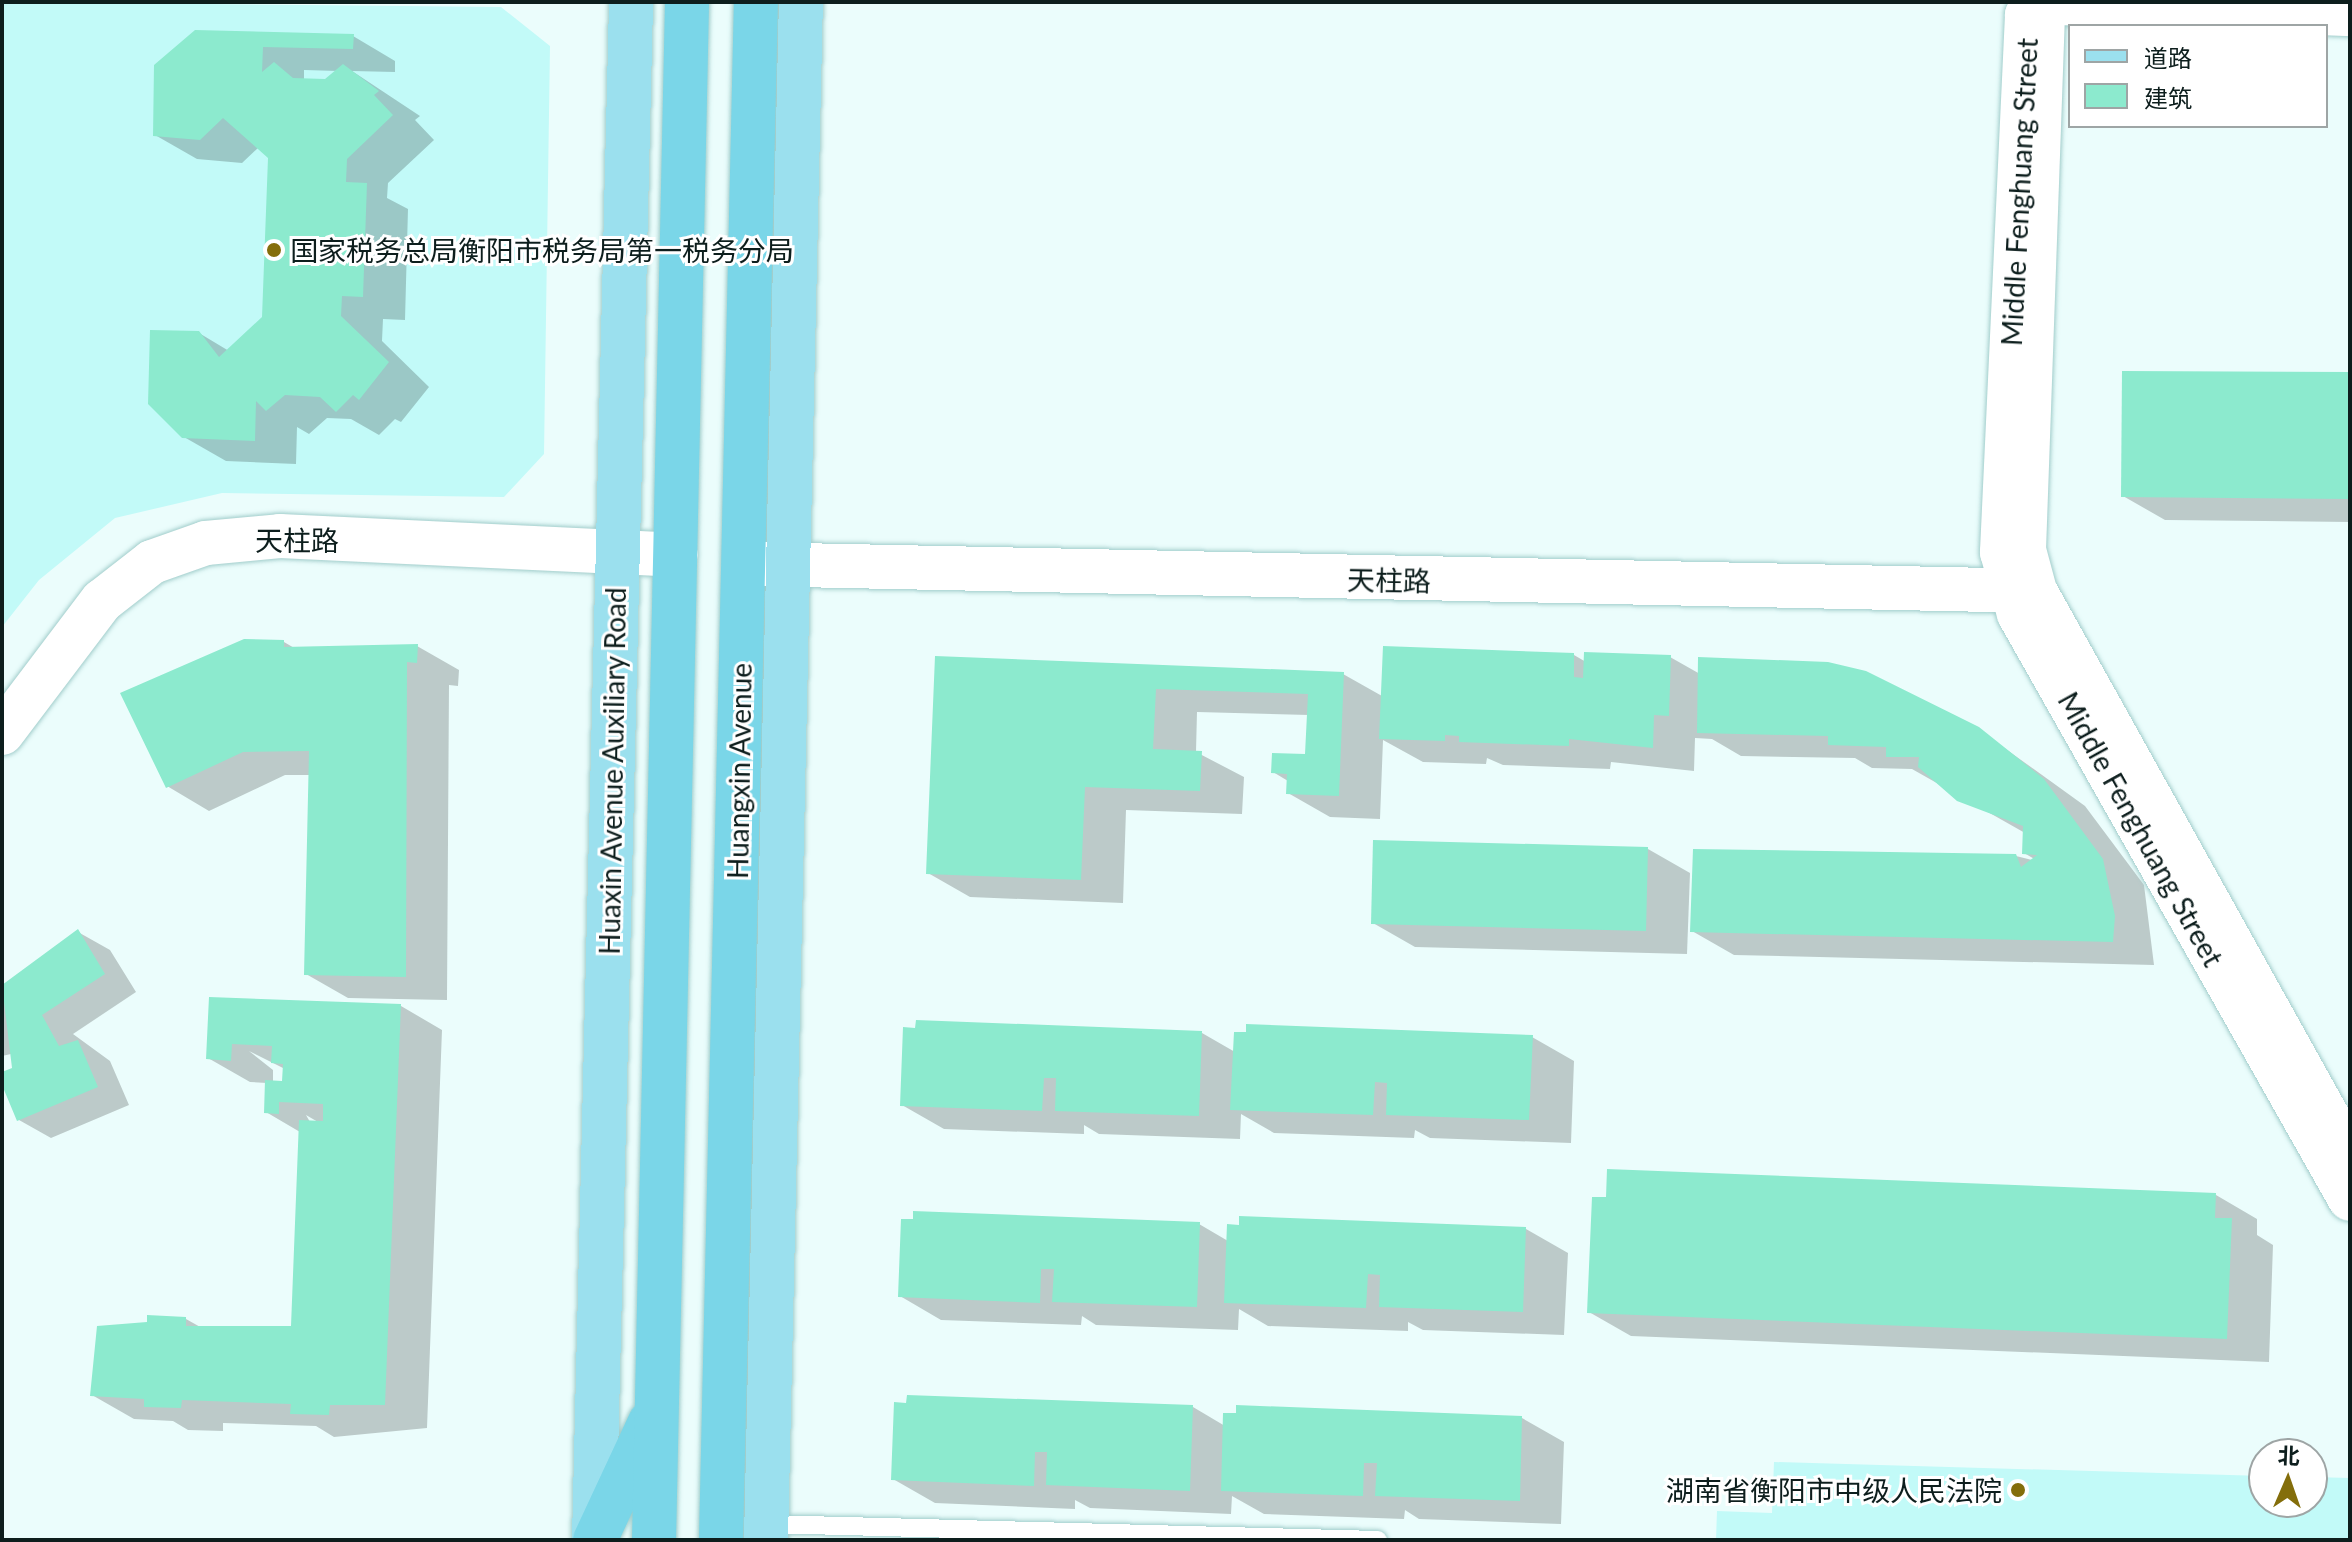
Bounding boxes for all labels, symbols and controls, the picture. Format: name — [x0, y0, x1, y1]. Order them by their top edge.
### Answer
legend — [2068, 24, 2328, 128]
street label: Middle Fenghuang Street — [1994, 37, 2044, 347]
text: 道路 — [2144, 43, 2192, 72]
text: 建筑 — [2144, 83, 2192, 112]
place label: 国家税务总局衡阳市税务局第一税务分局 — [290, 233, 794, 267]
marker: 国家税务总局衡阳市税务局第一税务分局 — [265, 241, 283, 259]
street label: 天柱路 — [255, 523, 339, 557]
street label: 天柱路 — [1347, 562, 1431, 598]
street label: Huaxin Avenue Auxiliary Road — [592, 586, 632, 956]
street label: Huangxin Avenue — [720, 662, 758, 880]
street label: Middle Fenghuang Street — [2052, 686, 2230, 972]
north arrow — [2248, 1438, 2328, 1518]
text: 北 — [2277, 1442, 2300, 1469]
place label: 湖南省衡阳市中级人民法院 — [1666, 1473, 2002, 1507]
marker: 湖南省衡阳市中级人民法院 — [2009, 1481, 2027, 1499]

